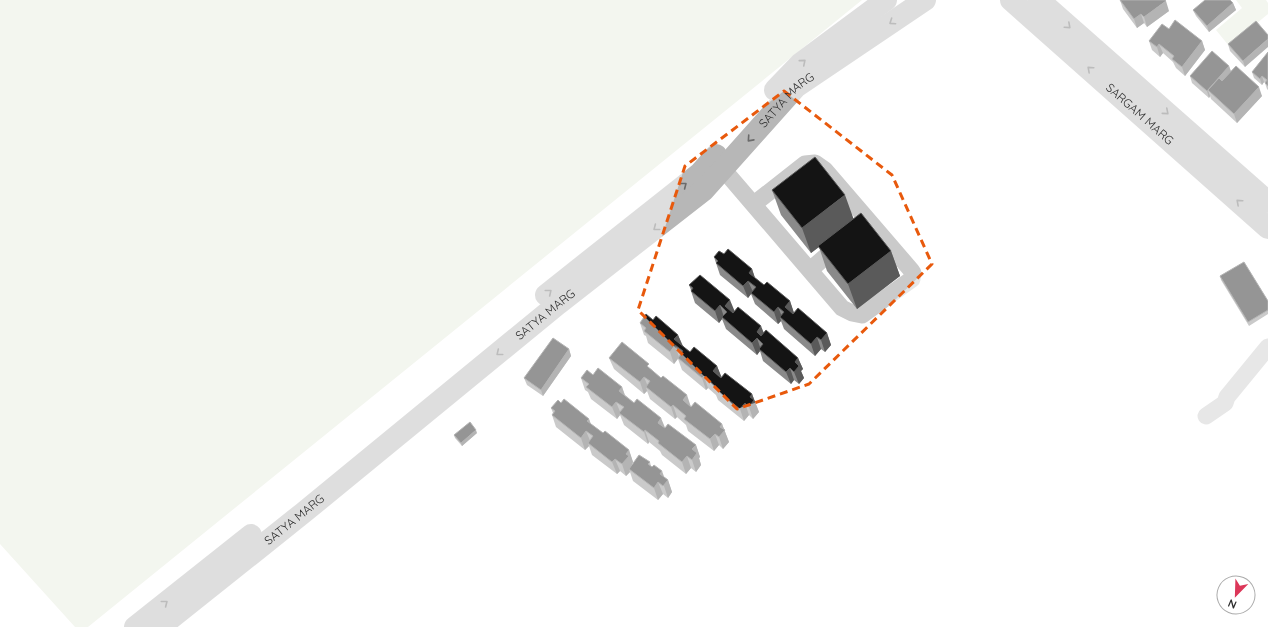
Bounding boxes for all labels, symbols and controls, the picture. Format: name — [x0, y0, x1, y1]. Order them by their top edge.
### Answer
one-way arrow — [890, 17, 897, 24]
one-way arrow — [1063, 21, 1071, 29]
one-way arrow — [799, 59, 806, 66]
one-way arrow — [1087, 67, 1094, 74]
street label: SATYA MARG — [755, 69, 817, 131]
street label: SARGAM MARG — [1103, 80, 1177, 148]
one-way arrow — [1161, 107, 1168, 114]
one-way arrow — [747, 134, 754, 142]
one-way arrow — [680, 183, 687, 190]
one-way arrow — [1236, 199, 1244, 207]
one-way arrow — [653, 223, 660, 230]
street label: SATYA MARG — [512, 286, 578, 343]
one-way arrow — [545, 290, 552, 297]
one-way arrow — [497, 348, 504, 355]
street label: SATYA MARG — [261, 491, 327, 548]
north arrow — [1216, 575, 1256, 615]
text: N — [1226, 596, 1239, 612]
one-way arrow — [161, 601, 168, 608]

